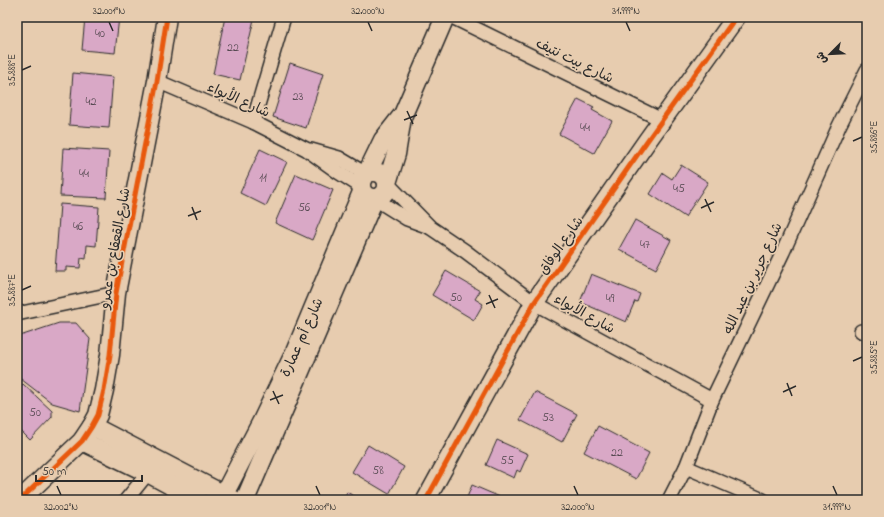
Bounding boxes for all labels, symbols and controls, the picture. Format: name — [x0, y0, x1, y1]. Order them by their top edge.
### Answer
text: 32.001°N — [93, 4, 125, 19]
text: 32.000°N — [351, 4, 385, 19]
text: 31.999°N — [612, 4, 640, 19]
house number: 40 — [95, 25, 105, 43]
street label: شارع بيت نتيف — [532, 33, 617, 89]
north arrow — [810, 34, 850, 74]
house number: 22 — [227, 39, 239, 57]
text: ش — [812, 49, 832, 66]
text: 35.888°E — [5, 54, 20, 86]
street label: شارع الأبواء — [204, 77, 273, 124]
house number: 23 — [293, 88, 304, 106]
house number: 42 — [86, 93, 96, 111]
house number: 44 — [580, 119, 590, 137]
text: 35.886°E — [867, 121, 882, 153]
house number: 44 — [79, 165, 89, 183]
house number: 11 — [259, 169, 267, 187]
house number: 45 — [673, 180, 685, 198]
street label: شارع القعقاع بن عمرو — [94, 186, 136, 311]
house number: 56 — [298, 199, 311, 217]
street label: شارع الوفاق — [533, 212, 589, 279]
house number: 46 — [73, 218, 84, 236]
street label: شارع جرير بن عبد الله — [718, 219, 789, 338]
house number: 47 — [640, 236, 650, 254]
text: 35.887°E — [5, 274, 20, 306]
house number: 50 — [450, 289, 462, 307]
street label: شارع الأبواء — [550, 289, 619, 340]
house number: 49 — [606, 290, 615, 308]
street label: شارع أم عمارة — [276, 295, 329, 381]
text: 35.885°E — [867, 340, 882, 374]
house number: 50 — [29, 404, 41, 422]
house number: 53 — [542, 409, 554, 427]
house number: 22 — [611, 444, 623, 462]
house number: 55 — [500, 452, 514, 470]
scale bar — [36, 457, 142, 483]
house number: 58 — [372, 462, 384, 480]
text: 50 m — [42, 463, 66, 481]
text: 32.002°N — [44, 500, 78, 515]
text: 32.001°N — [304, 500, 336, 515]
text: 32.000°N — [561, 500, 595, 515]
text: 31.999°N — [823, 500, 851, 515]

